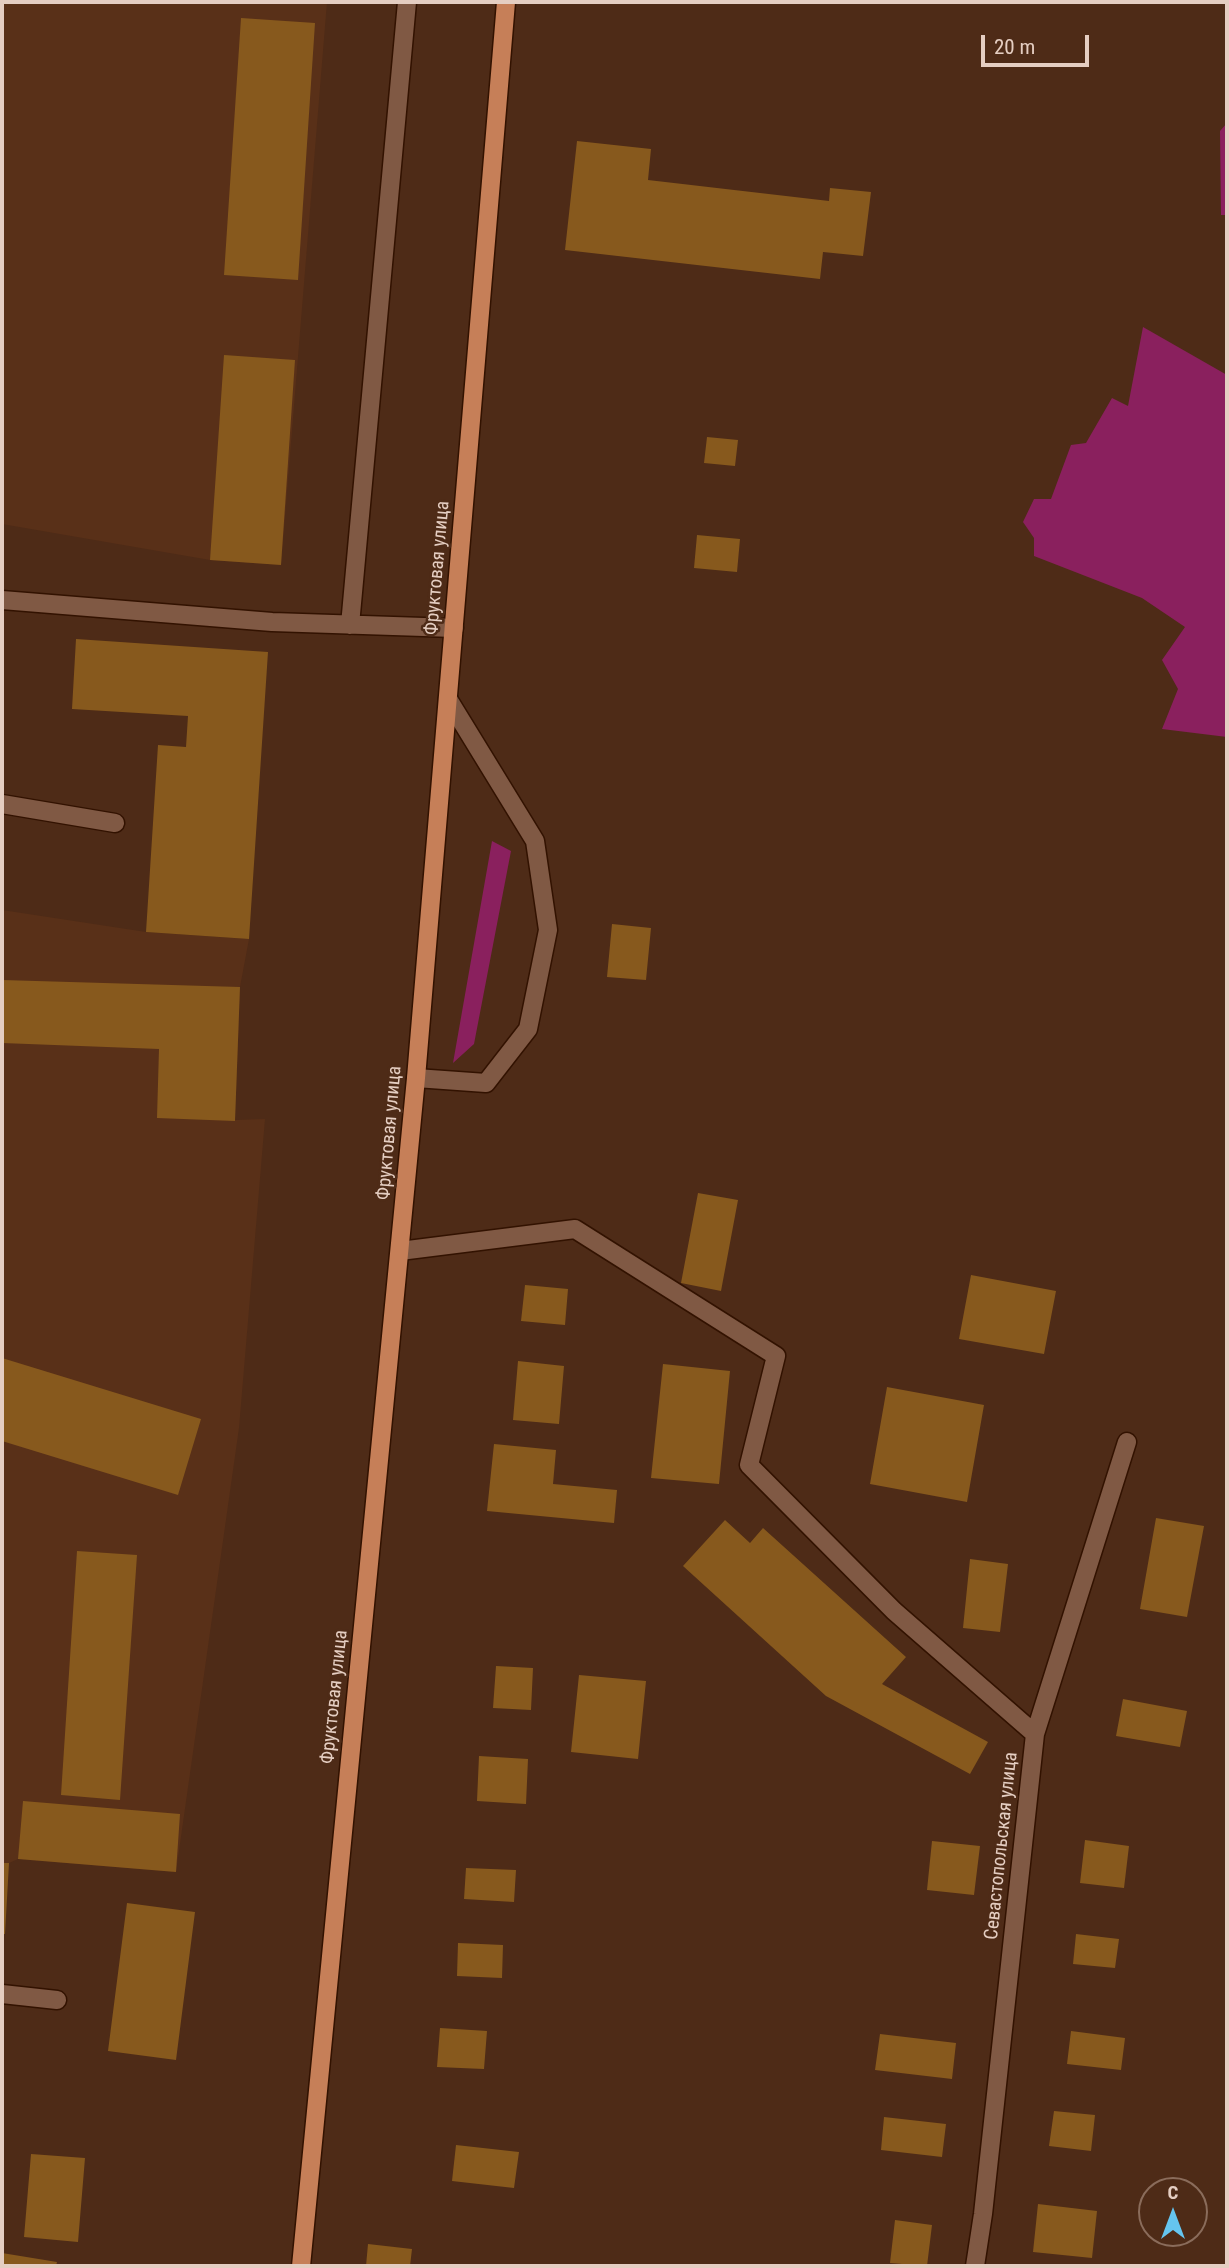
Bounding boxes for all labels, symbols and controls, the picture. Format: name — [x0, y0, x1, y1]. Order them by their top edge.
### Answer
scale bar — [984, 21, 1092, 65]
text: 20 m — [994, 35, 1035, 59]
street label: Фруктовая улица — [421, 500, 455, 636]
street label: Фруктовая улица — [373, 1065, 407, 1201]
street label: Фруктовая улица — [317, 1629, 353, 1765]
street label: Севастопольская улица — [981, 1751, 1023, 1941]
north arrow — [1138, 2177, 1208, 2247]
text: С — [1168, 2181, 1178, 2204]

